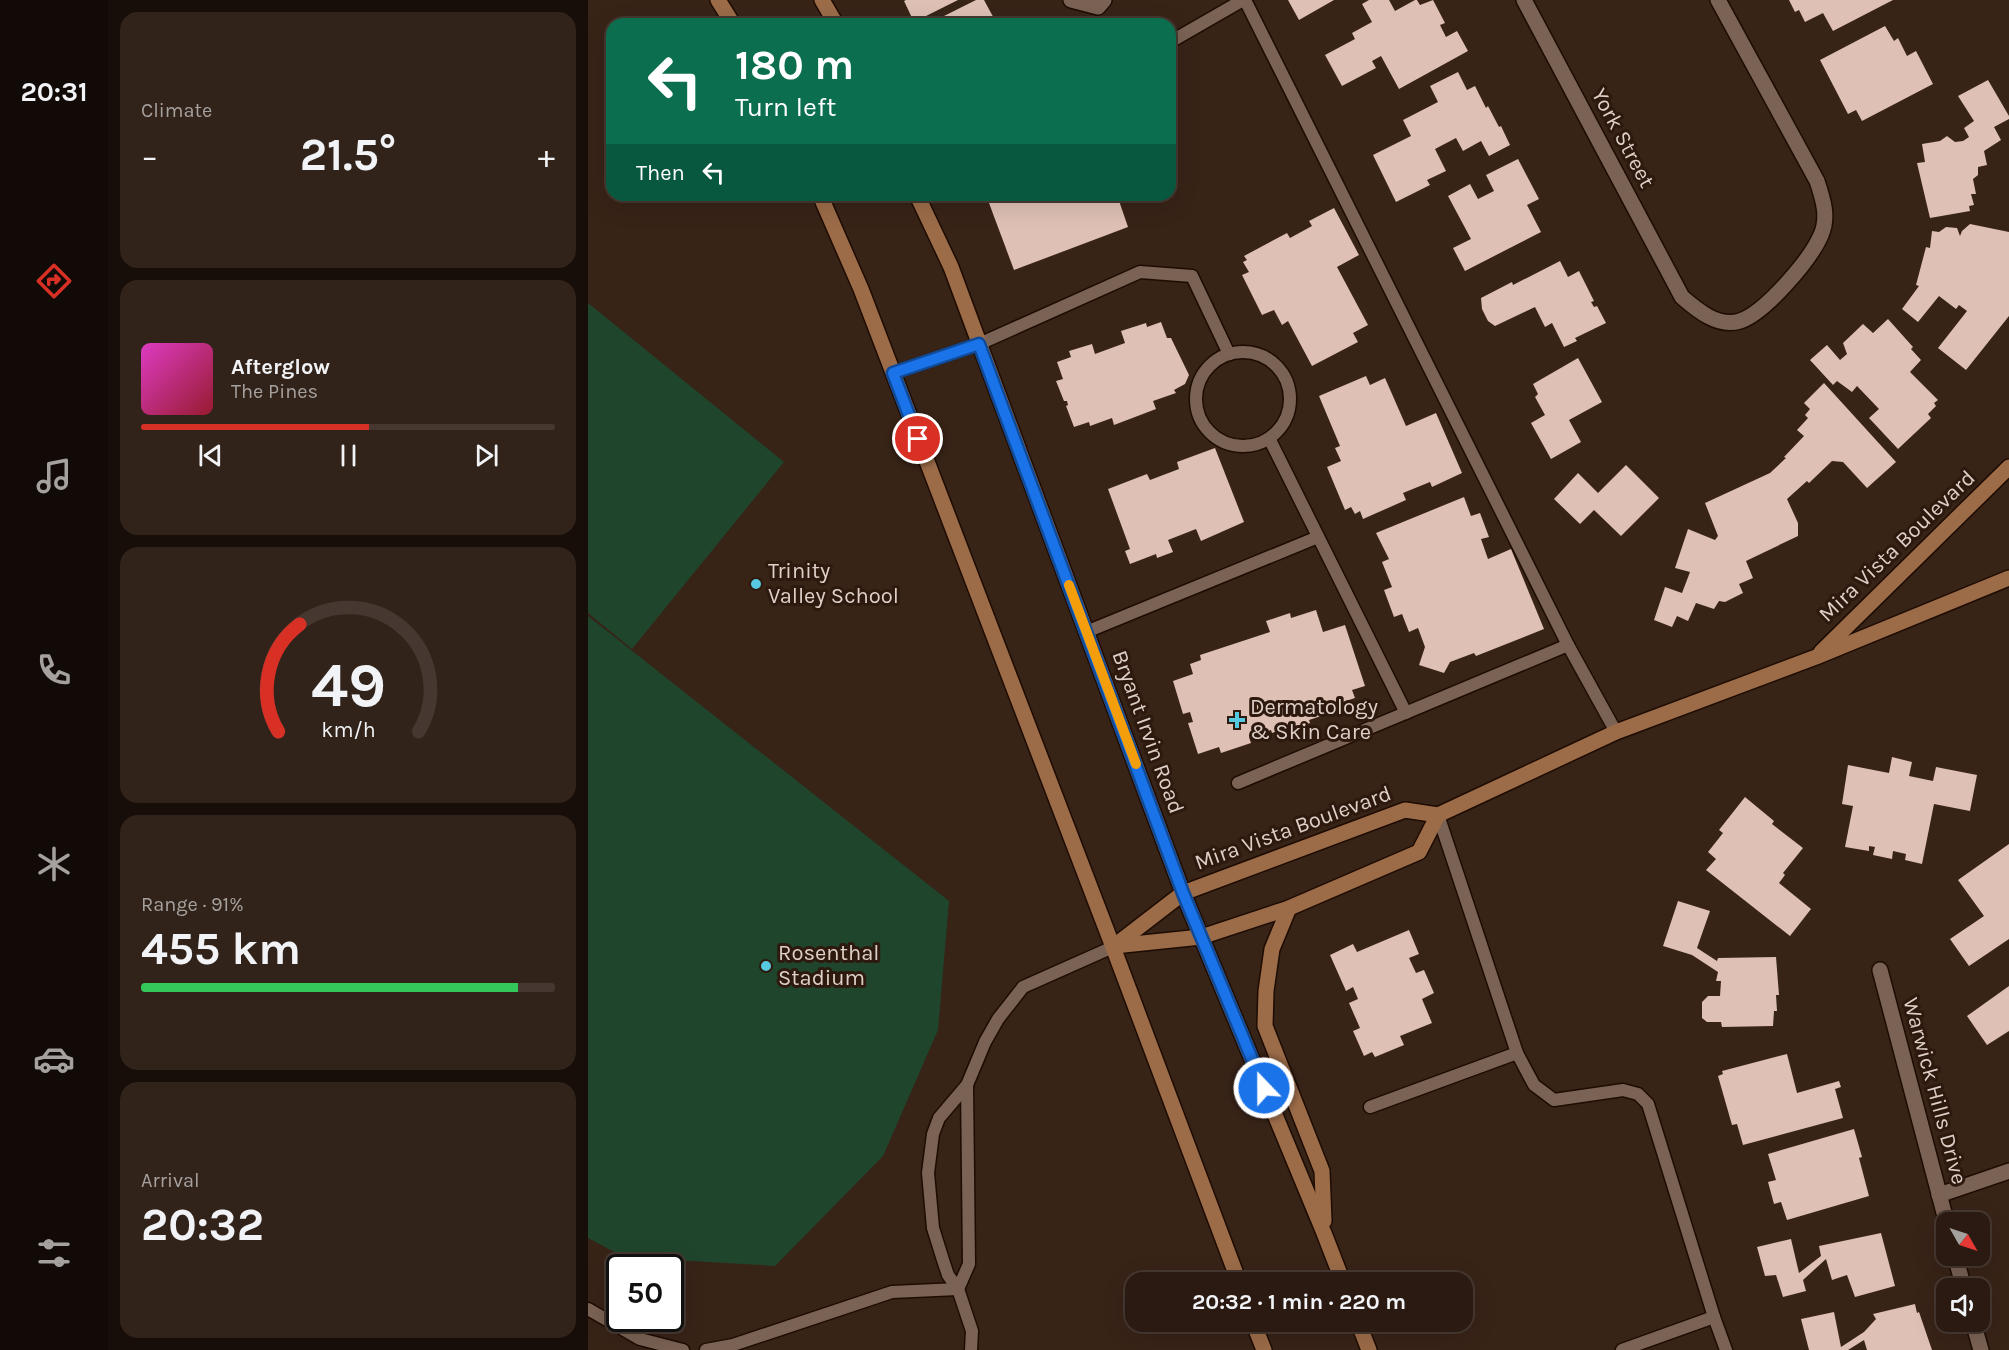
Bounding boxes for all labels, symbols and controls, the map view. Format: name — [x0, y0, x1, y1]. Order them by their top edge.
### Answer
text: 180 m — [735, 40, 854, 90]
icon: left — [636, 42, 714, 120]
text: 20:31 — [20, 76, 88, 108]
street label: York Street — [1586, 84, 1660, 192]
text: Turn left — [735, 91, 836, 123]
text: Climate — [141, 99, 212, 122]
text: 21.5° — [300, 129, 396, 181]
text: − — [141, 137, 158, 175]
text: + — [538, 137, 555, 175]
icon: left — [697, 156, 730, 189]
text: Then — [636, 160, 685, 186]
icon: directions — [33, 260, 75, 302]
text: Afterglow — [231, 354, 330, 380]
text: The Pines — [231, 380, 318, 403]
pin — [892, 413, 943, 464]
icon: arrive — [901, 422, 934, 455]
icon: previous — [194, 439, 227, 472]
icon: pause — [332, 439, 365, 472]
icon: next — [470, 439, 503, 472]
icon: music — [33, 455, 75, 497]
street label: Mira Vista Boulevard — [1813, 465, 1981, 627]
place label: Trinity Valley School — [768, 558, 899, 609]
marker: Trinity Valley School — [749, 577, 763, 591]
street label: Bryant Irvin Road — [1106, 647, 1190, 817]
icon: phone — [33, 649, 75, 691]
text: 49 — [310, 649, 386, 722]
place label: Dermatology & Skin Care — [1250, 694, 1378, 745]
marker: Dermatology & Skin Care — [1228, 711, 1246, 729]
text: km/h — [321, 717, 375, 742]
street label: Mira Vista Boulevard — [1191, 780, 1395, 876]
icon: climate — [33, 843, 75, 885]
text: Range · 91% — [141, 893, 244, 916]
text: 455 km — [141, 923, 301, 975]
place label: Rosenthal Stadium — [778, 940, 879, 991]
marker: Rosenthal Stadium — [759, 959, 773, 973]
street label: Warwick Hills Drive — [1898, 995, 1972, 1187]
icon: car — [33, 1038, 75, 1080]
position arrow — [1232, 1056, 1296, 1120]
text: Arrival — [141, 1169, 200, 1192]
text: 20:32 — [141, 1199, 264, 1251]
north arrow — [1936, 1212, 1990, 1266]
map controls — [1936, 1212, 1990, 1332]
icon: filters — [33, 1232, 75, 1274]
speed limit sign: 50 — [606, 1254, 684, 1332]
button: sound — [1936, 1278, 1990, 1332]
text: 20:32 · 1 min · 220 m — [1192, 1289, 1406, 1315]

